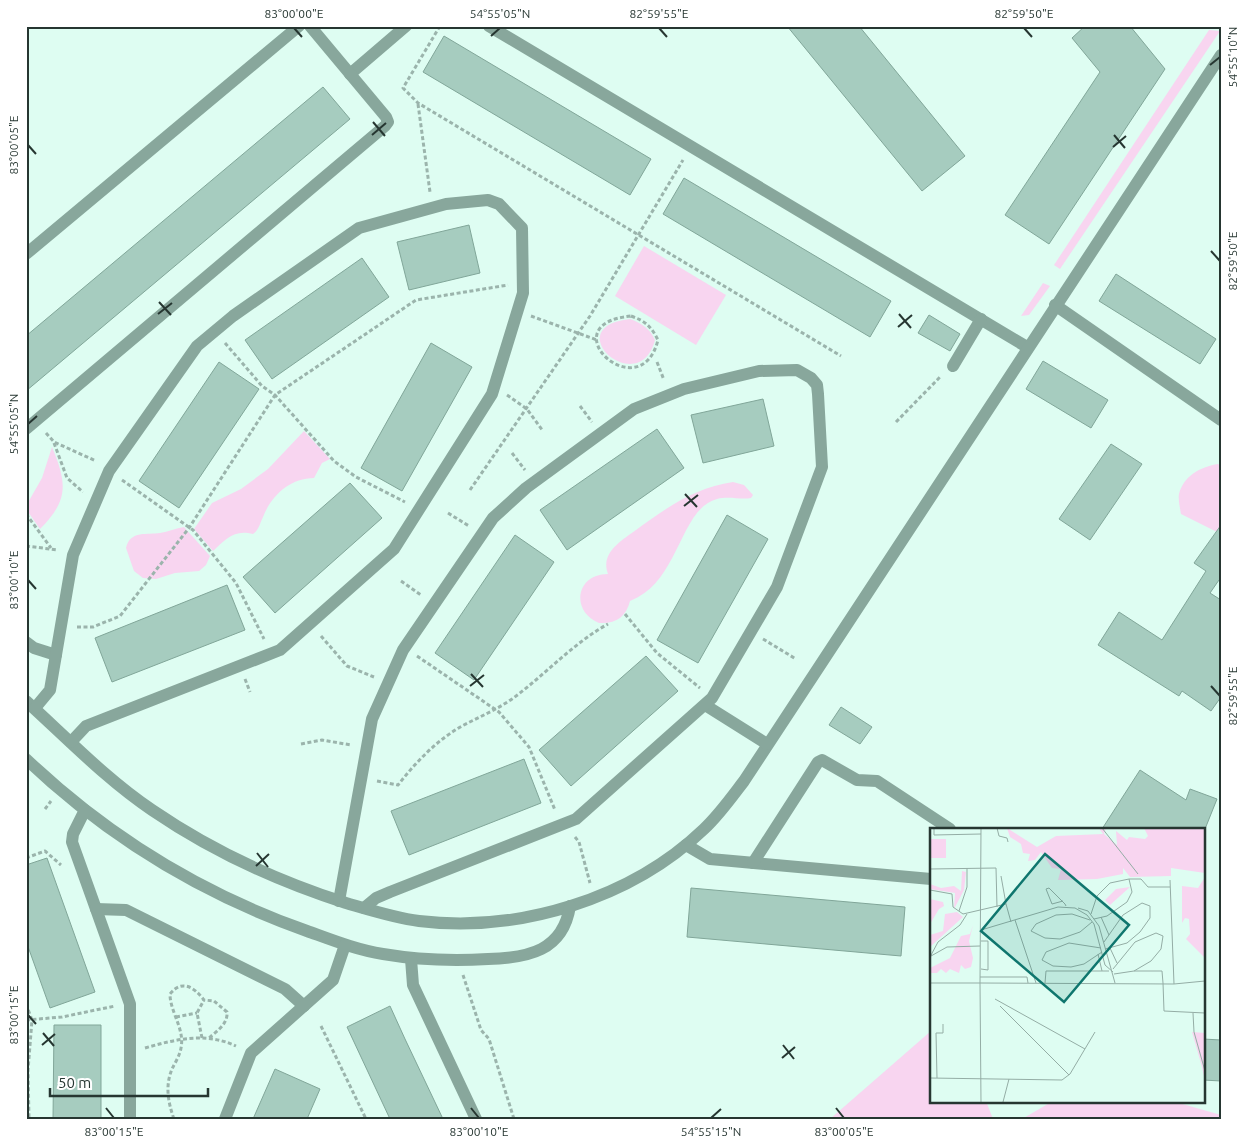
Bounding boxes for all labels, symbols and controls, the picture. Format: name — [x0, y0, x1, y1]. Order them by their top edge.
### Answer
text: 83°00'00"E — [265, 7, 324, 20]
text: 54°55'05"N — [470, 7, 530, 20]
text: 82°59'55"E — [630, 7, 689, 20]
text: 82°59'50"E — [995, 7, 1054, 20]
text: 54°55'10"N — [1226, 27, 1239, 87]
text: 83°00'05"E — [7, 115, 20, 174]
text: 82°59'50"E — [1226, 231, 1239, 290]
text: 54°55'05"N — [7, 394, 20, 454]
text: 83°00'10"E — [7, 550, 20, 609]
text: 82°59'55"E — [1226, 666, 1239, 725]
inset map — [930, 828, 1204, 1102]
text: 83°00'15"E — [7, 985, 20, 1044]
scale bar — [50, 1065, 208, 1097]
text: 50 m — [58, 1074, 91, 1091]
text: 83°00'15"E — [85, 1125, 144, 1138]
text: 83°00'10"E — [450, 1125, 509, 1138]
text: 54°55'15"N — [681, 1125, 741, 1138]
text: 83°00'05"E — [815, 1125, 874, 1138]

